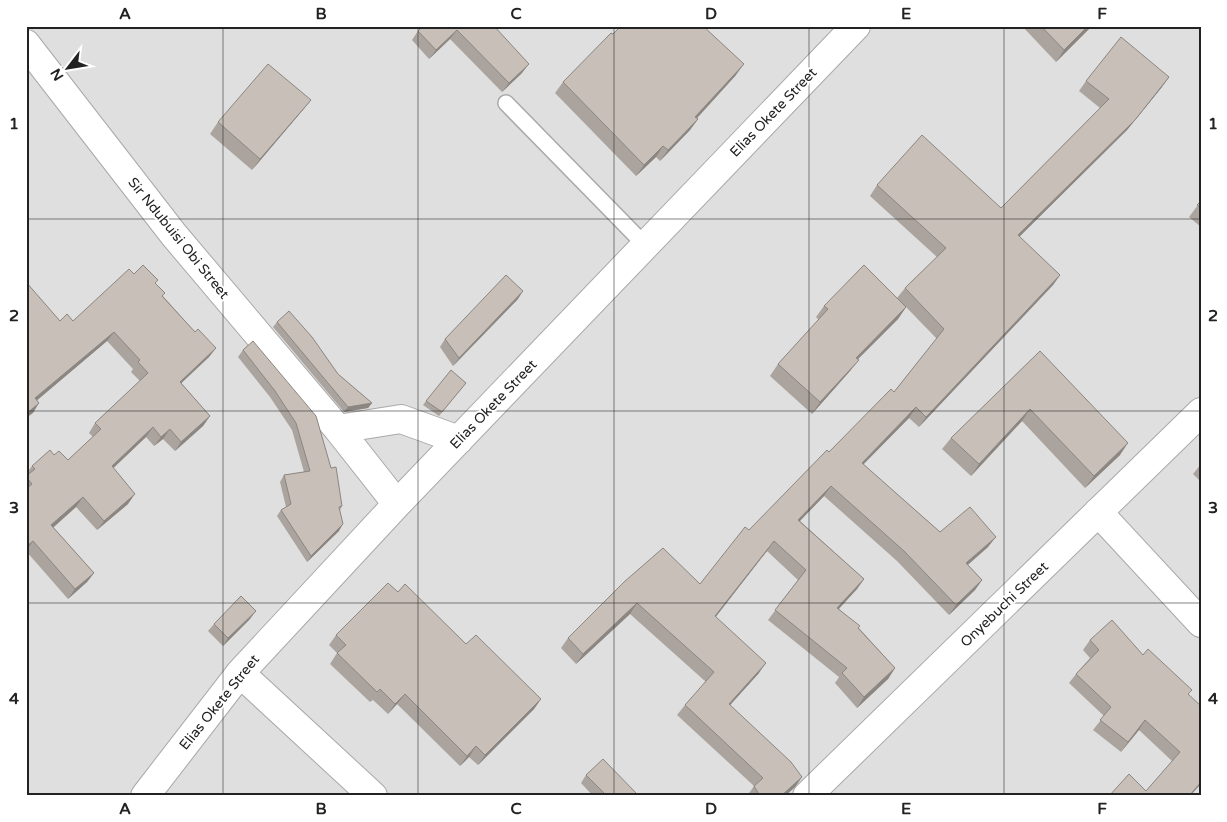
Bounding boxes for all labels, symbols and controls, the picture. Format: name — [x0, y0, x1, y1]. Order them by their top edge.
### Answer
text: A — [119, 4, 131, 24]
text: B — [315, 4, 327, 24]
text: C — [510, 4, 522, 24]
text: D — [705, 4, 717, 24]
text: E — [901, 4, 911, 24]
text: F — [1097, 4, 1107, 24]
north arrow — [42, 42, 92, 92]
street label: Elias Okete Street — [726, 64, 821, 161]
text: N — [47, 65, 67, 84]
text: 1 — [9, 114, 19, 134]
text: 1 — [1208, 114, 1218, 134]
street label: Sir Ndubuisi Obi Street — [124, 174, 233, 303]
text: 2 — [9, 306, 19, 326]
text: 2 — [1208, 306, 1218, 326]
street label: Elias Okete Street — [446, 356, 541, 453]
text: 3 — [9, 498, 19, 518]
text: 3 — [1208, 498, 1218, 518]
street label: Onyebuchi Street — [957, 558, 1052, 651]
street label: Elias Okete Street — [176, 651, 263, 753]
text: 4 — [9, 689, 19, 709]
text: 4 — [1208, 689, 1218, 709]
text: A — [119, 799, 131, 819]
text: B — [315, 799, 327, 819]
text: C — [510, 799, 522, 819]
text: D — [705, 799, 717, 819]
text: E — [901, 799, 911, 819]
text: F — [1097, 799, 1107, 819]

